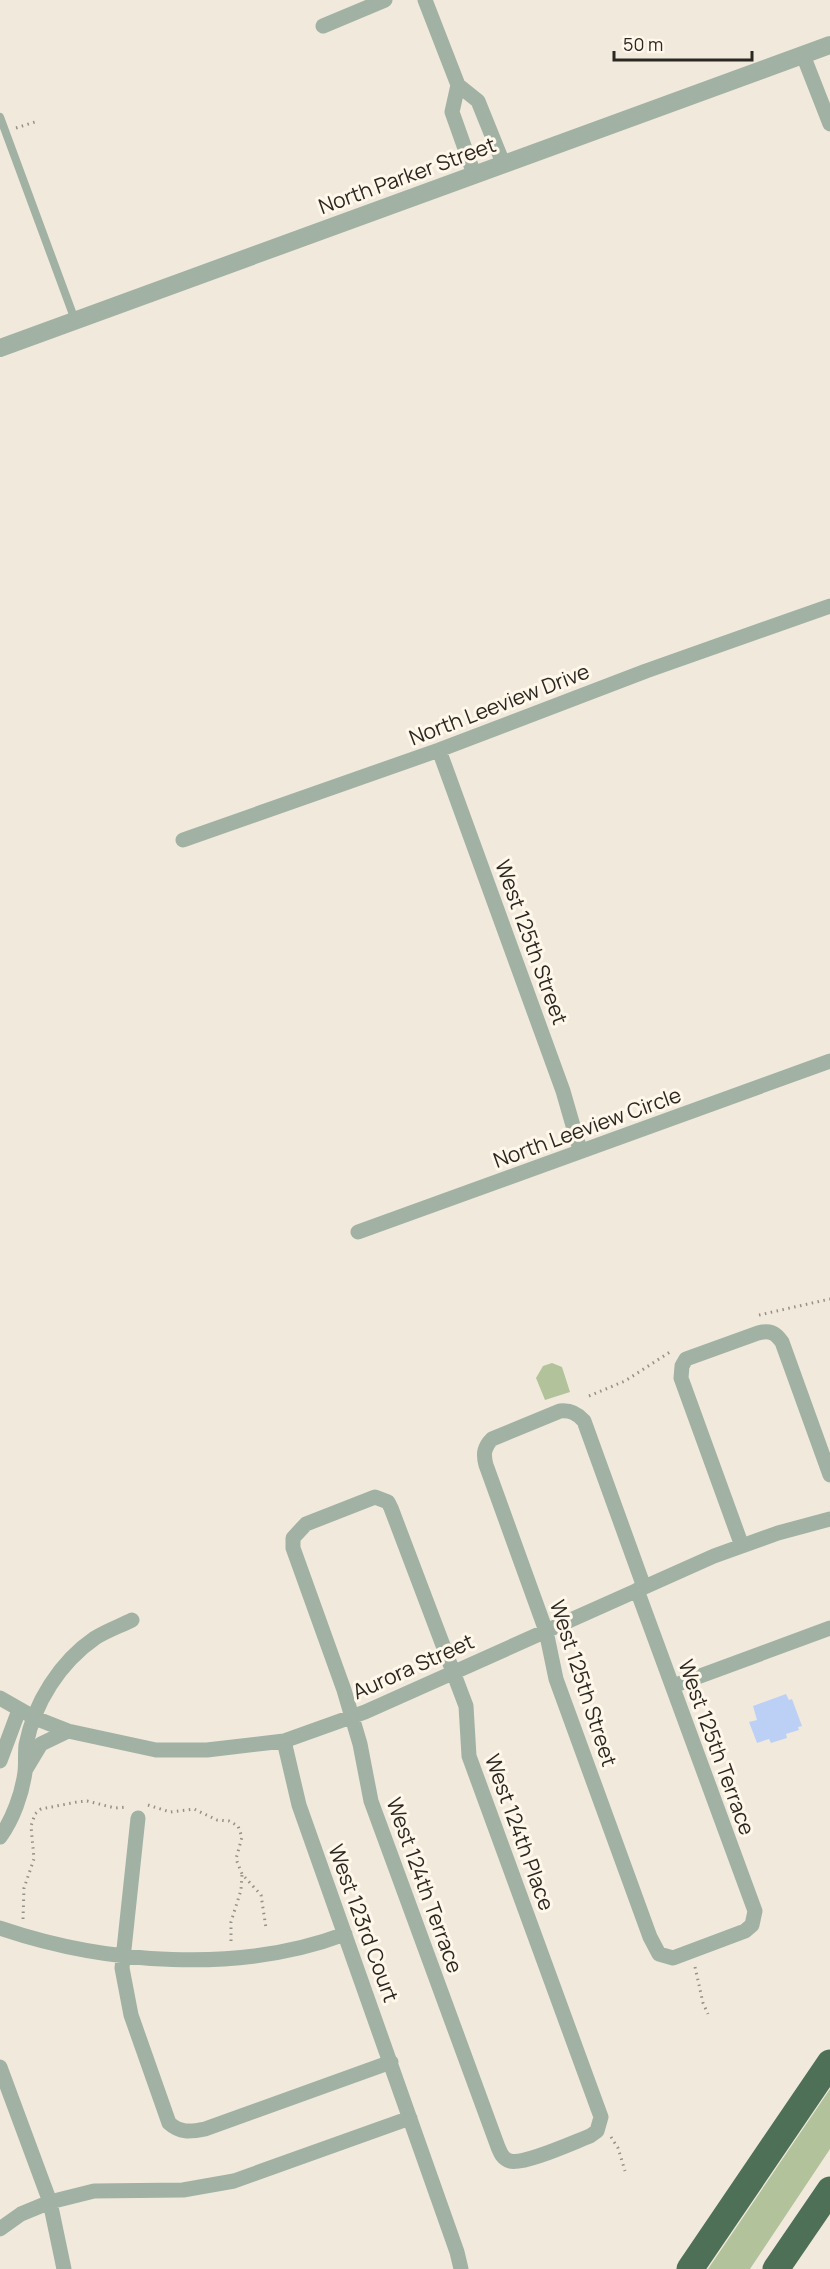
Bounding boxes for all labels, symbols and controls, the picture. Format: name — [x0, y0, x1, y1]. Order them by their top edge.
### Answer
scale bar — [614, 24, 752, 62]
text: 50 m — [623, 32, 663, 56]
street label: North Parker Street — [314, 130, 500, 220]
street label: North Leeview Drive — [405, 657, 593, 751]
street label: West 125th Street — [489, 856, 575, 1028]
street label: North Leeview Circle — [489, 1080, 685, 1174]
street label: West 125th Street — [544, 1596, 624, 1770]
street label: Aurora Street — [348, 1627, 478, 1705]
street label: West 125th Terrace — [672, 1655, 762, 1839]
street label: West 124th Place — [479, 1750, 561, 1914]
street label: West 124th Terrace — [380, 1793, 470, 1977]
street label: West 123rd Court — [322, 1840, 406, 2006]

